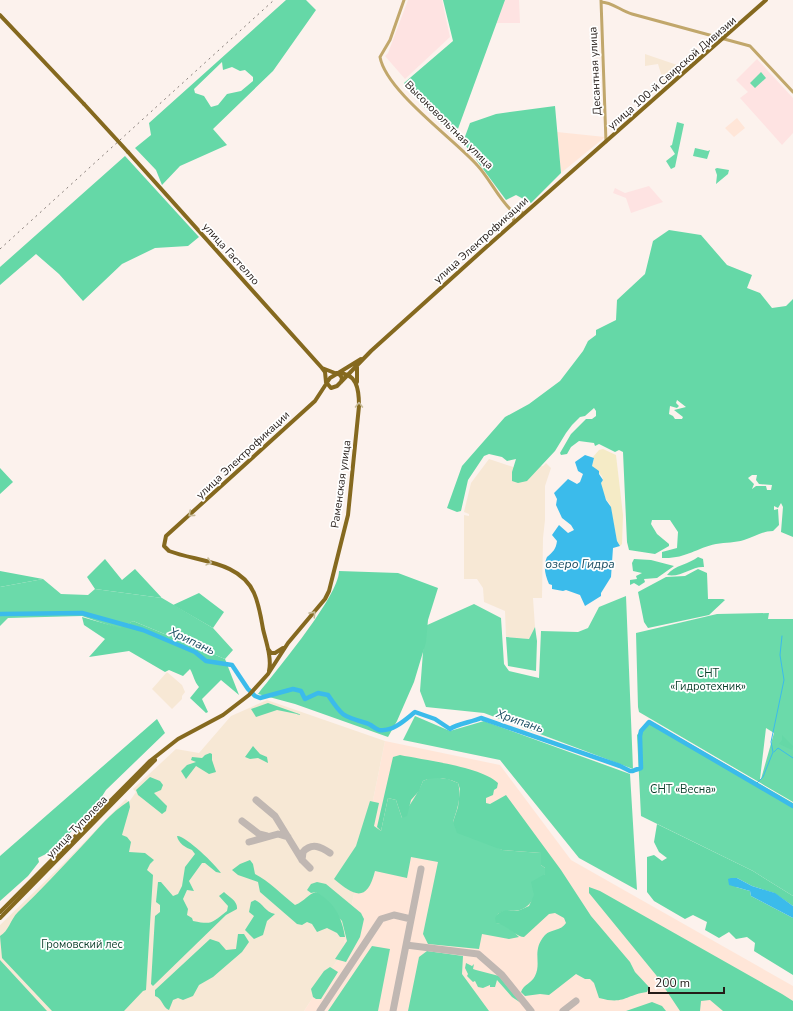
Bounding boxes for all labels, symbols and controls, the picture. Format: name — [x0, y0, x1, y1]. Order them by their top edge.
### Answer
street label: улица 100-й Свирской Дивизии — [605, 13, 739, 133]
street label: Десантная улица — [585, 26, 605, 116]
street label: Высоковольтная улица — [401, 77, 497, 173]
street label: улица Электрофикации — [430, 193, 532, 287]
street label: улица Гастелло — [199, 220, 263, 288]
one-way arrow — [355, 402, 363, 408]
street label: улица Электрофикации — [193, 408, 293, 502]
street label: Раменская улица — [327, 439, 355, 529]
one-way arrow — [188, 510, 196, 517]
water label: озеро Гидра — [545, 556, 615, 572]
one-way arrow — [205, 557, 212, 566]
one-way arrow — [309, 611, 316, 618]
water label: Хрипань — [166, 623, 218, 659]
park label: СНТ «Гидротехник» — [670, 666, 746, 694]
water label: Хрипань — [493, 705, 546, 737]
park label: СНТ «Весна» — [650, 782, 716, 797]
street label: улица Туполева — [43, 792, 111, 862]
park label: Громовский лес — [41, 937, 123, 952]
scale bar — [649, 969, 724, 995]
text: 200 m — [655, 975, 690, 991]

